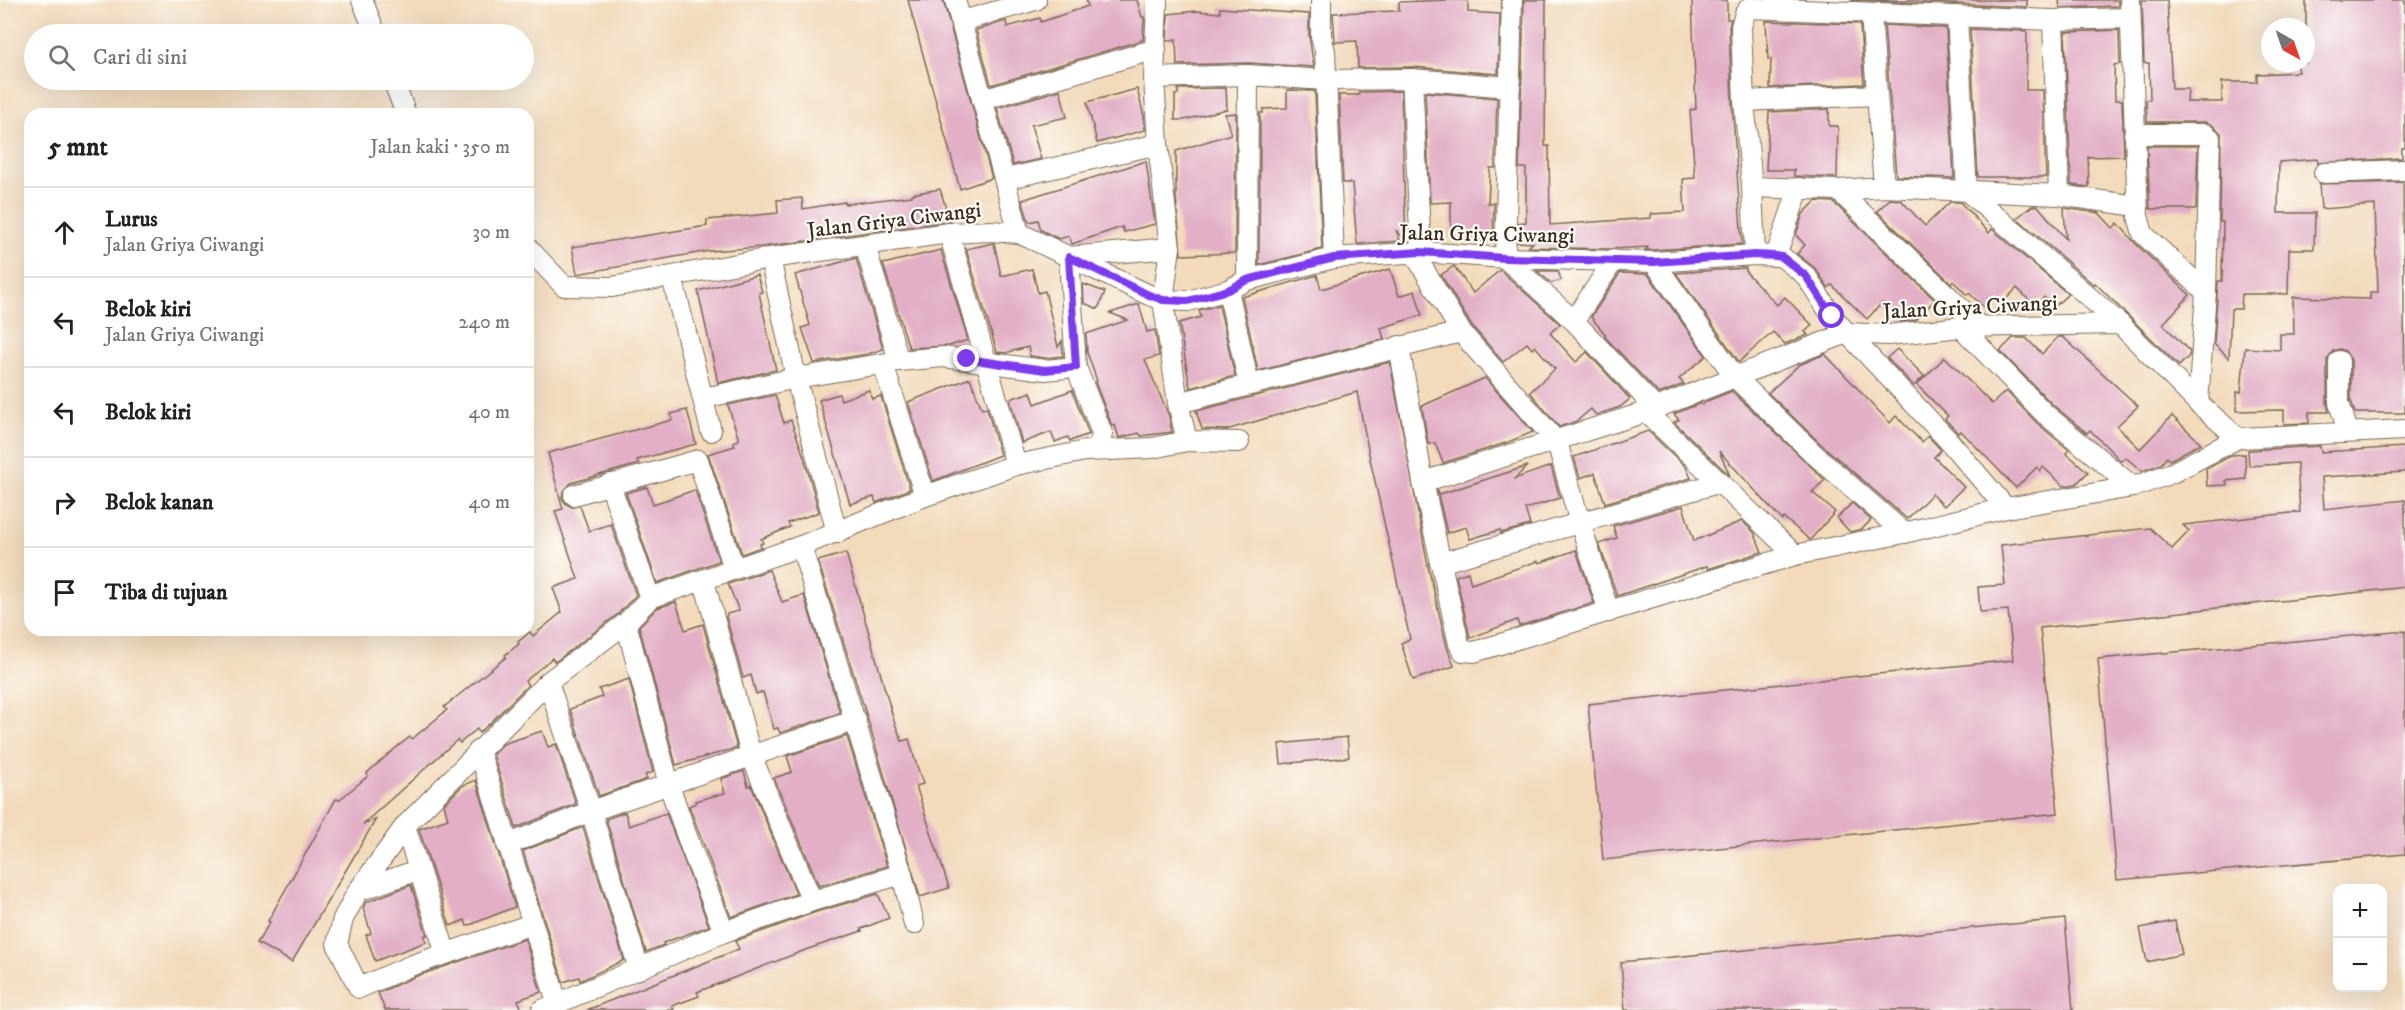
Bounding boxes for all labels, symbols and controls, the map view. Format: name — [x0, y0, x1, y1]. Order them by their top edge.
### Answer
north arrow — [2261, 18, 2315, 72]
search box — [24, 24, 534, 90]
icon: search — [45, 41, 78, 74]
text: Cari di sini — [93, 44, 187, 71]
text: 5 mnt — [48, 131, 108, 164]
text: Jalan kaki · 350 m — [370, 135, 510, 160]
street label: Jalan Griya Ciwangi — [804, 196, 983, 245]
text: Lurus — [105, 206, 158, 233]
icon: ahead — [48, 216, 81, 249]
street label: Jalan Griya Ciwangi — [1397, 219, 1575, 250]
text: 30 m — [472, 220, 510, 245]
text: Jalan Griya Ciwangi — [105, 233, 264, 258]
street label: Jalan Griya Ciwangi — [1880, 289, 2058, 326]
text: Belok kiri — [105, 296, 191, 323]
route start — [1818, 302, 1844, 328]
icon: left — [48, 306, 81, 339]
text: 240 m — [459, 310, 510, 335]
text: Jalan Griya Ciwangi — [105, 323, 264, 348]
route end — [953, 345, 979, 371]
icon: left — [48, 396, 81, 429]
text: Belok kiri — [105, 399, 191, 426]
text: 40 m — [468, 400, 510, 425]
icon: right — [48, 486, 81, 519]
text: Belok kanan — [105, 489, 213, 516]
text: 40 m — [468, 490, 510, 515]
icon: arrive — [48, 576, 81, 609]
text: Tiba di tujuan — [105, 579, 227, 606]
map controls — [2333, 884, 2387, 992]
button: + — [2333, 884, 2387, 938]
button: − — [2333, 938, 2387, 992]

